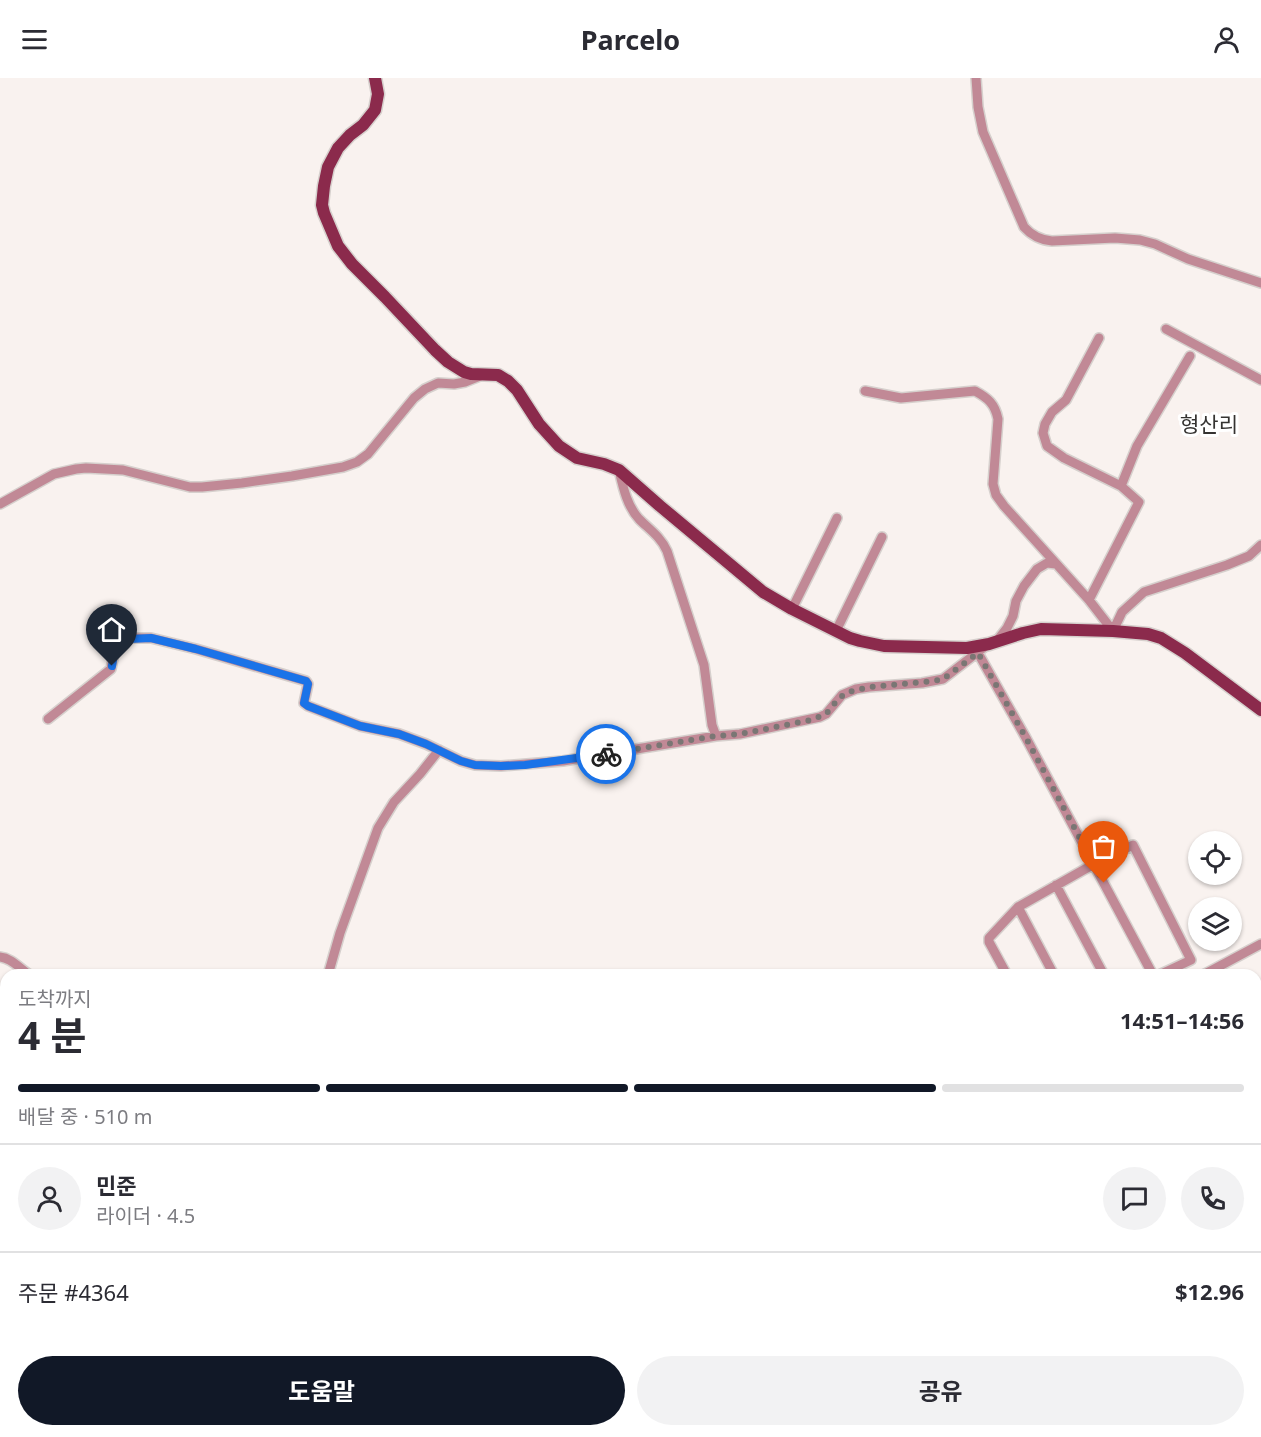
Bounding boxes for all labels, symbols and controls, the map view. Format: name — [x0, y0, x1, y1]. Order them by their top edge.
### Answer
text: Parcelo — [581, 21, 680, 58]
icon: menu — [18, 23, 51, 56]
icon: person — [1210, 23, 1243, 56]
district label: 형산리 — [1180, 410, 1238, 438]
pin — [86, 604, 137, 666]
icon: home — [95, 613, 128, 646]
courier — [576, 724, 636, 784]
icon: bike — [590, 738, 623, 771]
pin — [1078, 821, 1129, 883]
icon: bag — [1087, 830, 1120, 863]
map controls — [1188, 831, 1242, 951]
button: locate — [1188, 831, 1242, 885]
button: layers — [1188, 897, 1242, 951]
text: 도착까지 — [18, 985, 92, 1012]
text: 14:51–14:56 — [1120, 1005, 1244, 1035]
text: 4 분 — [18, 1008, 86, 1061]
text: 배달 중 · 510 m — [18, 1103, 152, 1130]
button: person — [18, 1167, 81, 1230]
button: chat — [1103, 1167, 1166, 1230]
button: phone — [1181, 1167, 1244, 1230]
text: 민준 — [96, 1170, 136, 1200]
text: 라이더 · 4.5 — [96, 1202, 195, 1229]
text: $12.96 — [1175, 1276, 1244, 1306]
text: 주문 #4364 — [18, 1277, 129, 1307]
button: 도움말 — [18, 1356, 625, 1425]
button: 공유 — [637, 1356, 1244, 1425]

